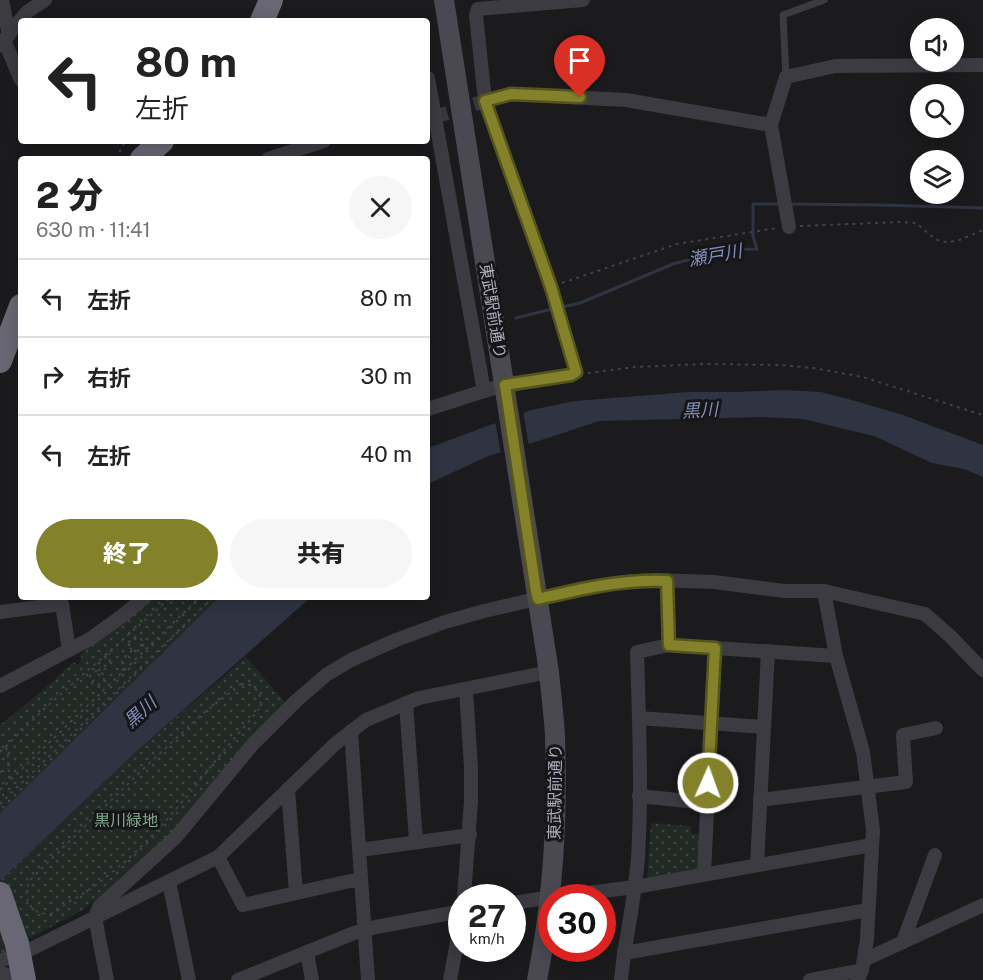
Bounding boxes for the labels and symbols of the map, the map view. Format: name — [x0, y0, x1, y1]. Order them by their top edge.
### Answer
pin — [554, 35, 605, 97]
water label: 瀬戸川 — [687, 240, 745, 270]
street label: 東武駅前通り — [476, 262, 510, 360]
water label: 黒川 — [681, 398, 721, 421]
water label: 黒川 — [120, 691, 162, 732]
street label: 東武駅前通り — [545, 744, 565, 840]
position arrow — [676, 751, 740, 815]
park label: 黒川緑地 — [94, 811, 158, 830]
speed limit sign: 30 — [538, 884, 616, 962]

